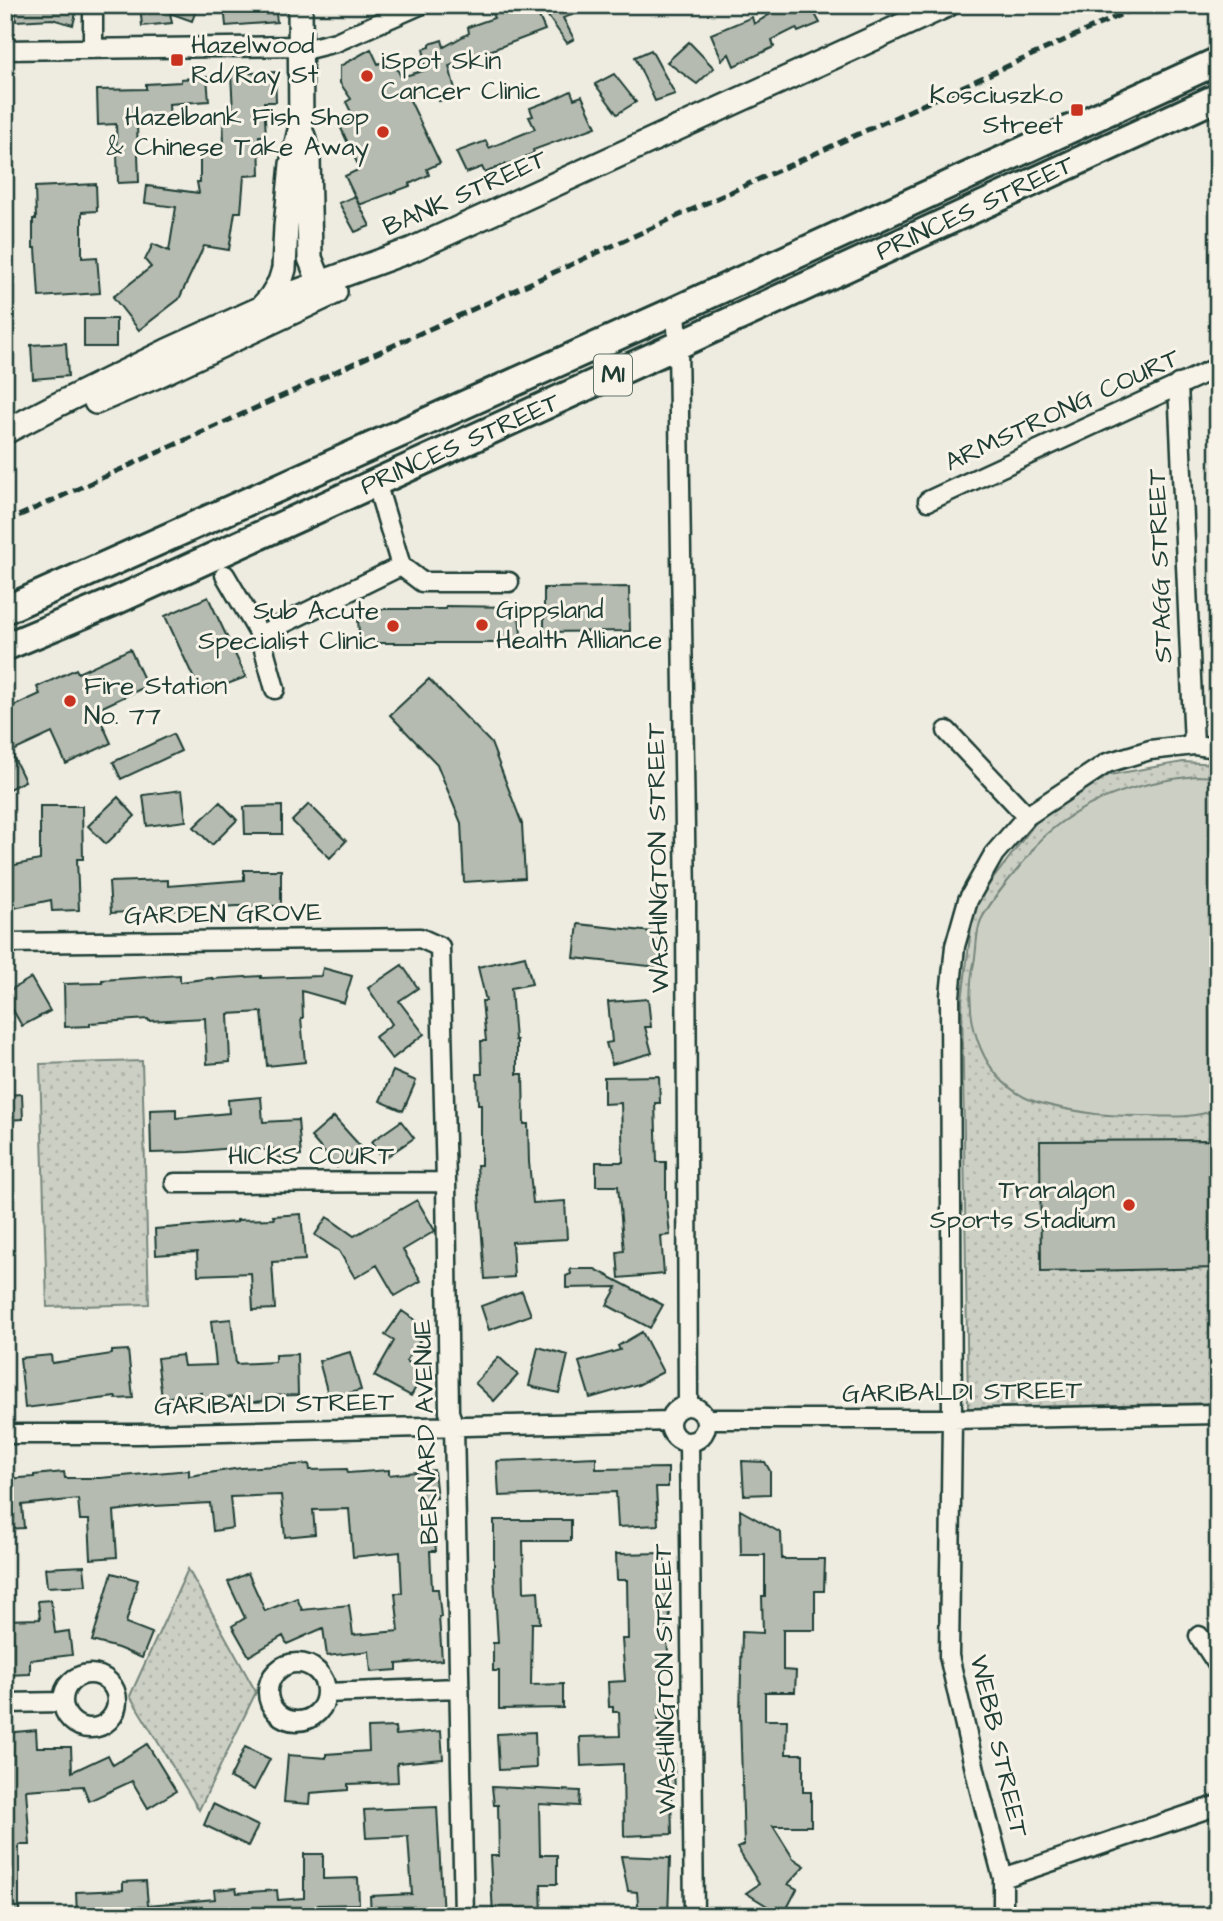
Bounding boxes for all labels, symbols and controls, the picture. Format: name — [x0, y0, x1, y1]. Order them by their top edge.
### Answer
place label: Hazelwood Rd/Ray St — [191, 27, 319, 95]
place label: iSpot Skin Cancer Clinic — [381, 43, 541, 109]
marker: Hazelwood Rd/Ray St — [169, 52, 185, 68]
marker: iSpot Skin Cancer Clinic — [359, 68, 375, 84]
place label: Kosciuszko Street — [929, 77, 1063, 143]
place label: Hazelbank Fish Shop & Chinese Take Away — [106, 99, 369, 167]
marker: Kosciuszko Street — [1069, 102, 1085, 118]
marker: Hazelbank Fish Shop & Chinese Take Away — [375, 124, 391, 140]
street label: BANK STREET — [377, 140, 553, 245]
street label: PRINCES STREET — [870, 146, 1081, 270]
street label: ARMSTRONG COURT — [939, 339, 1186, 480]
road number: M1 — [594, 354, 632, 396]
street label: PRINCES STREET — [355, 384, 566, 504]
street label: STAGG STREET — [1139, 467, 1181, 664]
place label: Gippsland Health Alliance — [496, 592, 662, 658]
place label: Sub Acute Specialist Clinic — [198, 593, 379, 659]
marker: Gippsland Health Alliance — [474, 617, 490, 633]
marker: Sub Acute Specialist Clinic — [385, 618, 401, 634]
place label: Fire Station No. 77 — [84, 668, 227, 734]
marker: Fire Station No. 77 — [62, 693, 78, 709]
street label: WASHINGTON STREET — [638, 722, 678, 994]
street label: GARDEN GROVE — [124, 894, 322, 934]
street label: HICKS COURT — [228, 1138, 395, 1174]
place label: Traralgon Sports Stadium — [930, 1172, 1116, 1238]
marker: Traralgon Sports Stadium — [1121, 1197, 1137, 1213]
street label: BERNARD AVENUE — [404, 1319, 448, 1545]
street label: GARIBALDI STREET — [842, 1372, 1083, 1412]
street label: GARIBALDI STREET — [154, 1384, 395, 1424]
street label: WASHINGTON STREET — [645, 1543, 685, 1815]
street label: WEBB STREET — [961, 1652, 1038, 1841]

